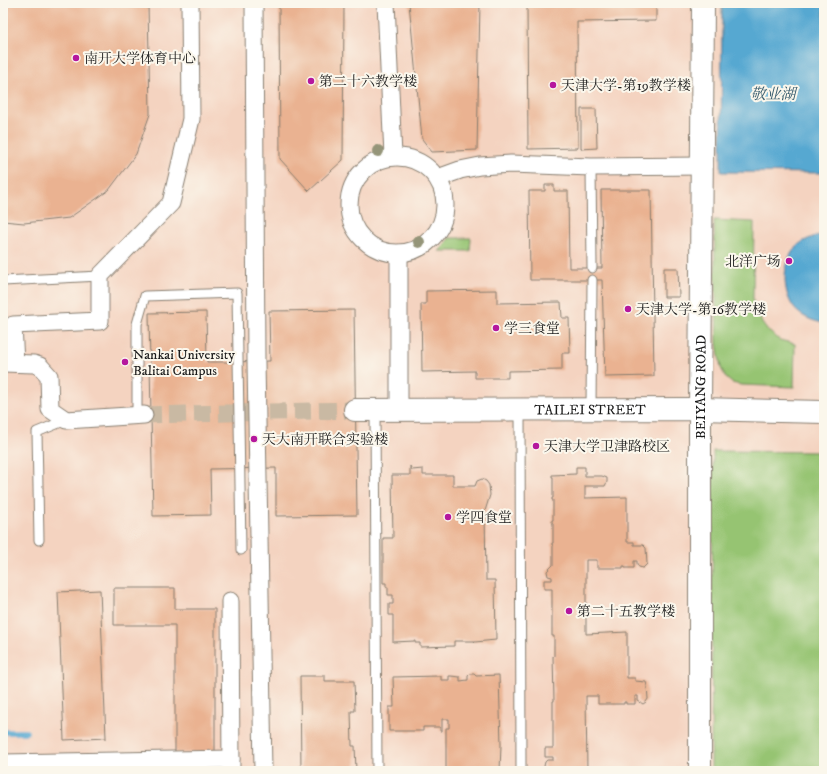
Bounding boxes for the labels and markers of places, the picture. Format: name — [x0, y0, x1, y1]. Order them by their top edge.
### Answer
place label: 南开大学体育中心 — [84, 50, 196, 68]
marker: 南开大学体育中心 — [71, 53, 81, 63]
place label: 第二十六教学楼 — [319, 73, 417, 91]
marker: 第二十六教学楼 — [306, 76, 316, 86]
place label: 天津大学-第19教学楼 — [561, 77, 691, 95]
marker: 天津大学-第19教学楼 — [548, 80, 558, 90]
place label: 北洋广场 — [725, 253, 781, 271]
marker: 北洋广场 — [784, 256, 794, 266]
place label: 天津大学-第16教学楼 — [636, 301, 766, 319]
marker: 天津大学-第16教学楼 — [623, 304, 633, 314]
place label: 学三食堂 — [504, 320, 560, 338]
marker: 学三食堂 — [491, 323, 501, 333]
place label: Nankai University Balitai Campus — [133, 346, 235, 380]
marker: Nankai University Balitai Campus — [120, 357, 130, 367]
place label: 天大南开联合实验楼 — [262, 431, 388, 449]
marker: 天大南开联合实验楼 — [249, 434, 259, 444]
place label: 天津大学卫津路校区 — [544, 438, 670, 456]
marker: 天津大学卫津路校区 — [531, 441, 541, 451]
place label: 学四食堂 — [456, 509, 512, 527]
marker: 学四食堂 — [443, 512, 453, 522]
place label: 第二十五教学楼 — [577, 603, 675, 621]
marker: 第二十五教学楼 — [564, 606, 574, 616]

